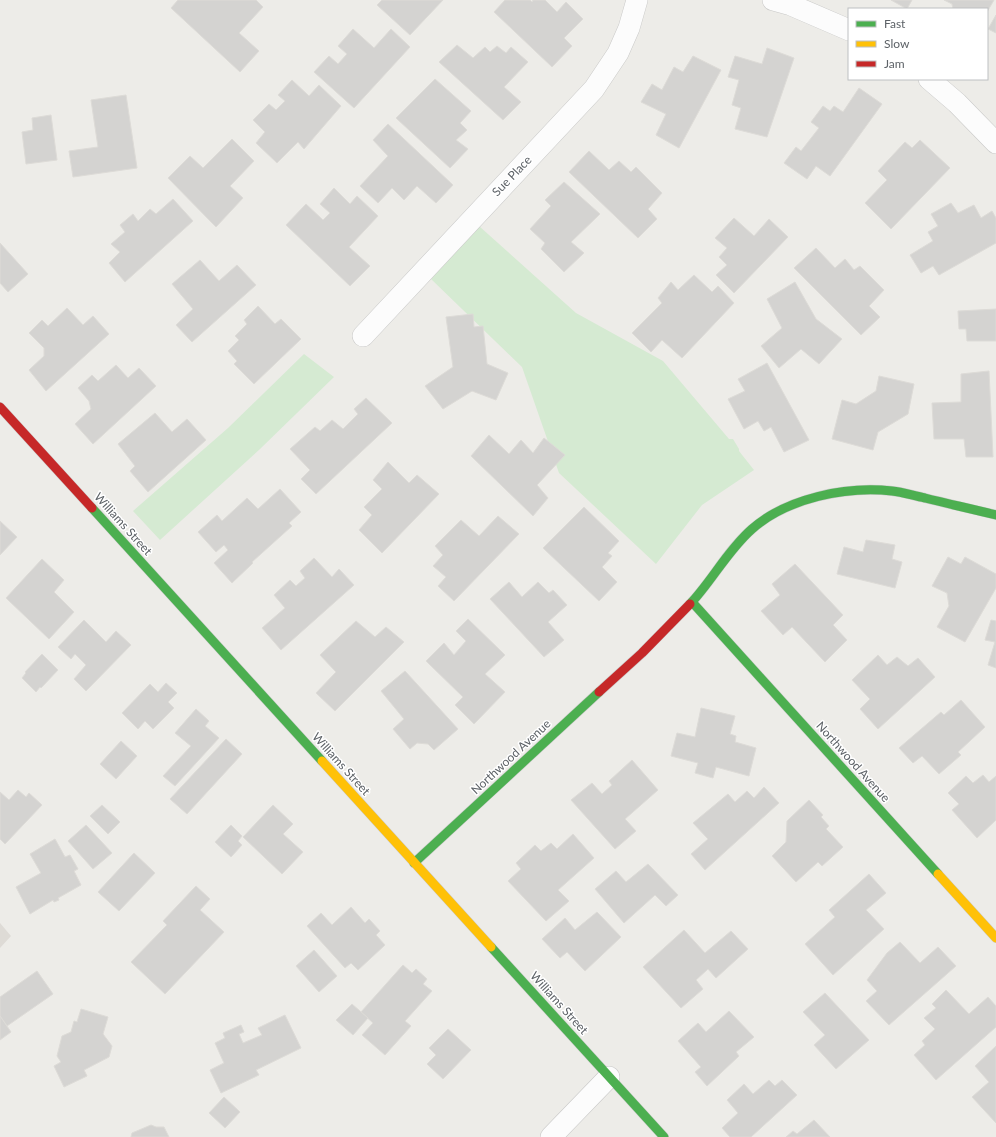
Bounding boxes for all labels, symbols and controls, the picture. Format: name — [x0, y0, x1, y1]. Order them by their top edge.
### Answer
legend — [848, 8, 988, 80]
text: Fast — [884, 16, 906, 31]
text: Slow — [884, 36, 910, 51]
text: Jam — [884, 56, 905, 71]
street label: Sue Place — [489, 152, 535, 199]
street label: Williams Street — [91, 489, 156, 559]
street label: Northwood Avenue — [468, 716, 554, 797]
street label: Northwood Avenue — [813, 718, 893, 805]
street label: Williams Street — [309, 729, 374, 799]
street label: Williams Street — [527, 968, 592, 1038]

